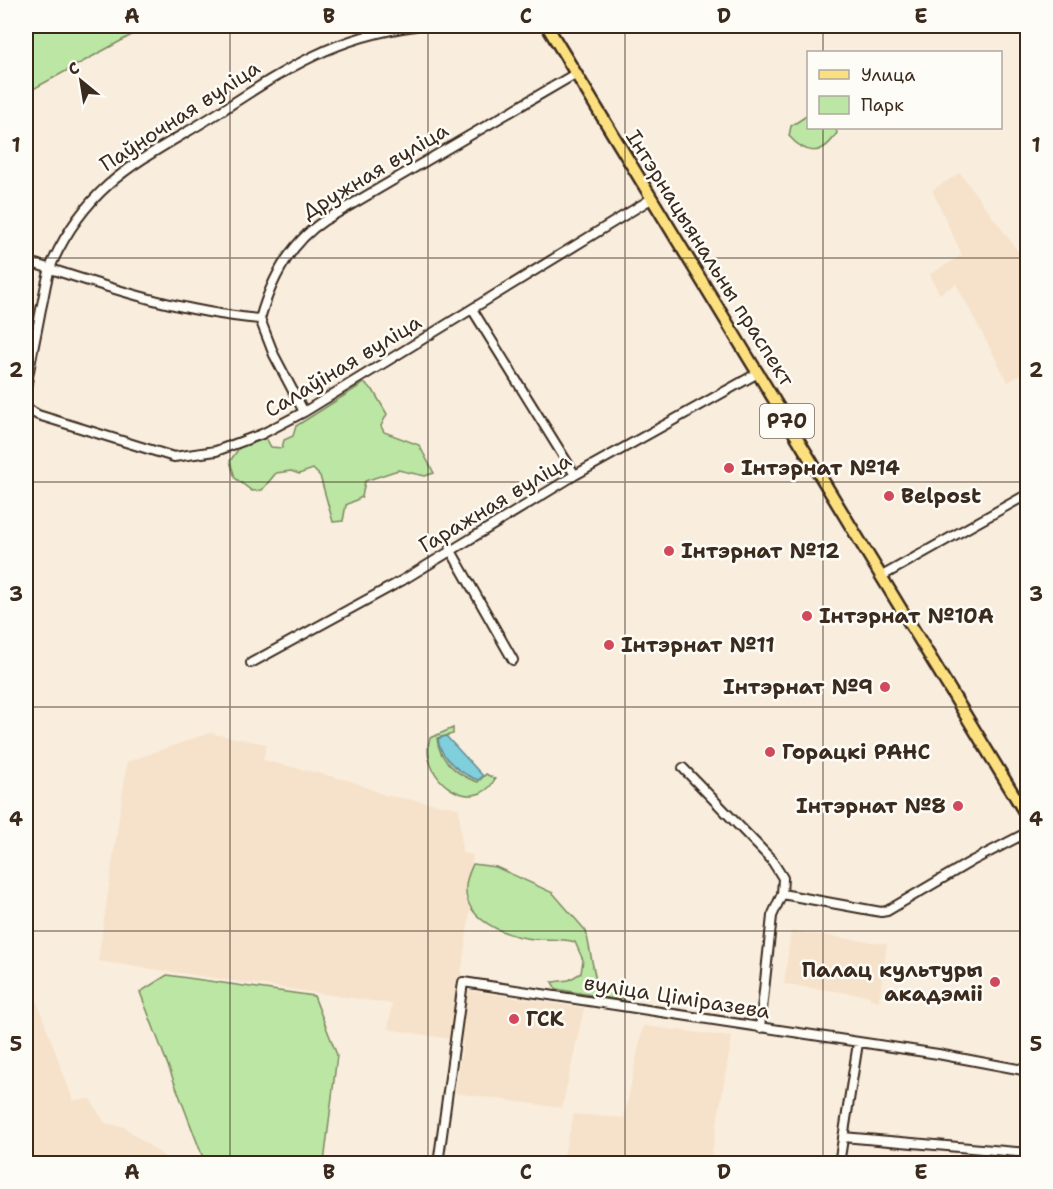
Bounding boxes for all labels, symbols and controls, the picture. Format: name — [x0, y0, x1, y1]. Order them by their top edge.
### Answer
text: A — [124, 3, 140, 29]
text: B — [323, 3, 335, 29]
text: C — [520, 3, 532, 29]
text: D — [717, 3, 731, 29]
text: E — [914, 3, 928, 29]
north arrow — [51, 51, 111, 111]
legend — [807, 51, 1002, 129]
street label: Паўночная вуліца — [95, 54, 265, 178]
text: С — [64, 57, 83, 80]
text: Улица — [861, 63, 915, 87]
text: Парк — [861, 93, 904, 117]
street label: Дружная вуліца — [297, 116, 453, 226]
street label: Інтэрнацыянальны праспект — [619, 124, 801, 392]
text: 1 — [11, 132, 21, 158]
text: 1 — [1031, 132, 1041, 158]
street label: Салаўіная вуліца — [259, 308, 427, 424]
text: 2 — [9, 357, 23, 383]
text: 2 — [1029, 357, 1043, 383]
road number: Р70 — [760, 404, 814, 438]
street label: Гаражная вуліца — [414, 446, 576, 560]
place label: Інтэрнат №14 — [741, 454, 900, 482]
marker: Інтэрнат №14 — [722, 461, 736, 475]
place label: Belpost — [901, 482, 981, 510]
marker: Belpost — [882, 489, 896, 503]
place label: Інтэрнат №12 — [681, 537, 840, 565]
marker: Інтэрнат №12 — [662, 544, 676, 558]
text: 3 — [9, 581, 23, 607]
text: 3 — [1029, 581, 1043, 607]
place label: Інтэрнат №10А — [819, 602, 994, 630]
marker: Інтэрнат №10А — [800, 609, 814, 623]
place label: Інтэрнат №11 — [621, 631, 775, 659]
marker: Інтэрнат №11 — [602, 638, 616, 652]
place label: Інтэрнат №9 — [723, 673, 873, 701]
marker: Інтэрнат №9 — [878, 680, 892, 694]
place label: Горацкі РАНС — [782, 738, 930, 766]
marker: Горацкі РАНС — [763, 745, 777, 759]
place label: Інтэрнат №8 — [796, 792, 946, 820]
marker: Інтэрнат №8 — [951, 799, 965, 813]
text: 4 — [9, 806, 23, 832]
text: 4 — [1029, 806, 1043, 832]
place label: Палац культуры акадэміі — [802, 956, 983, 1008]
street label: вуліца Ціміразева — [582, 968, 772, 1026]
marker: Палац культуры акадэміі — [988, 975, 1002, 989]
place label: ГСК — [526, 1005, 564, 1033]
marker: ГСК — [507, 1012, 521, 1026]
text: 5 — [10, 1031, 22, 1057]
text: 5 — [1030, 1031, 1042, 1057]
text: A — [124, 1159, 140, 1185]
text: B — [323, 1159, 335, 1185]
text: C — [520, 1159, 532, 1185]
text: D — [717, 1159, 731, 1185]
text: E — [914, 1159, 928, 1185]

